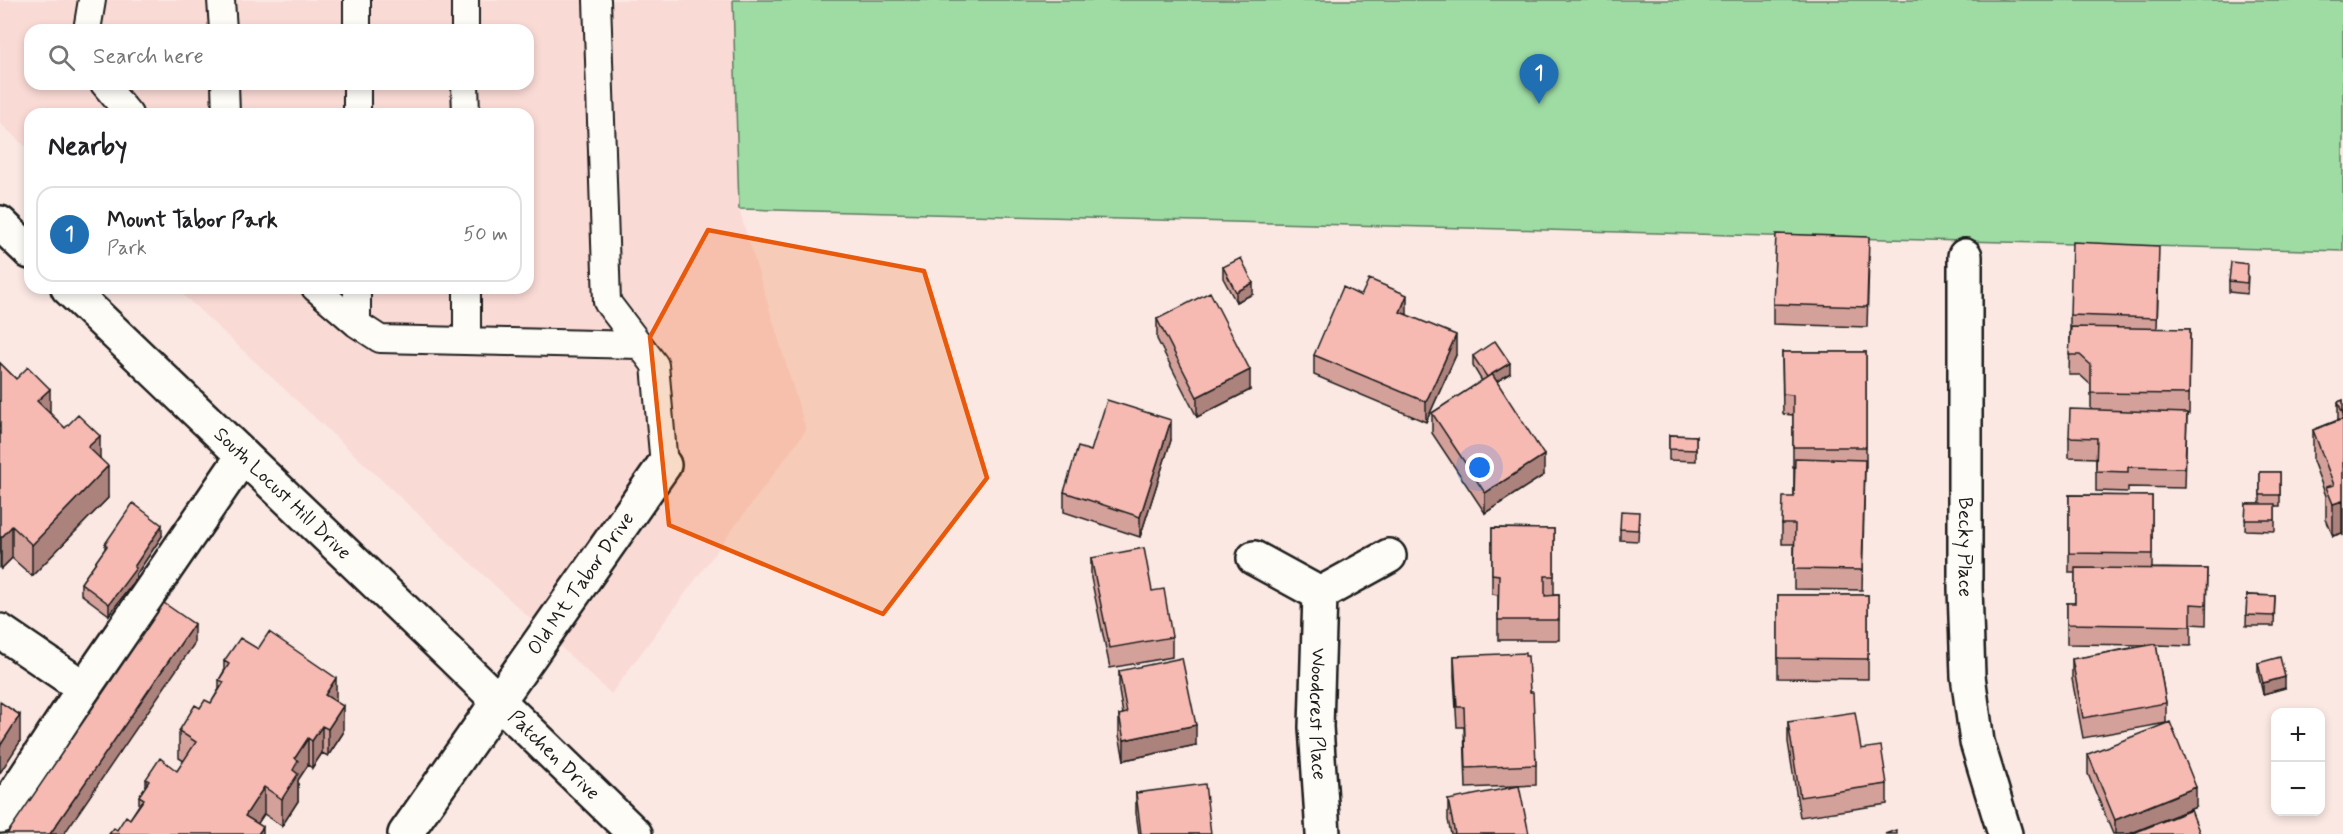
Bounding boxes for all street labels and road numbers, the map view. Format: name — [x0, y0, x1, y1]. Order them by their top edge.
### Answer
street label: South Locust Hill Drive — [208, 421, 357, 566]
street label: Becky Place — [1952, 497, 1979, 597]
street label: Old Mt Tabor Drive — [521, 507, 640, 661]
street label: Woodcrest Place — [1302, 647, 1333, 781]
street label: Patchen Drive — [502, 704, 606, 806]

